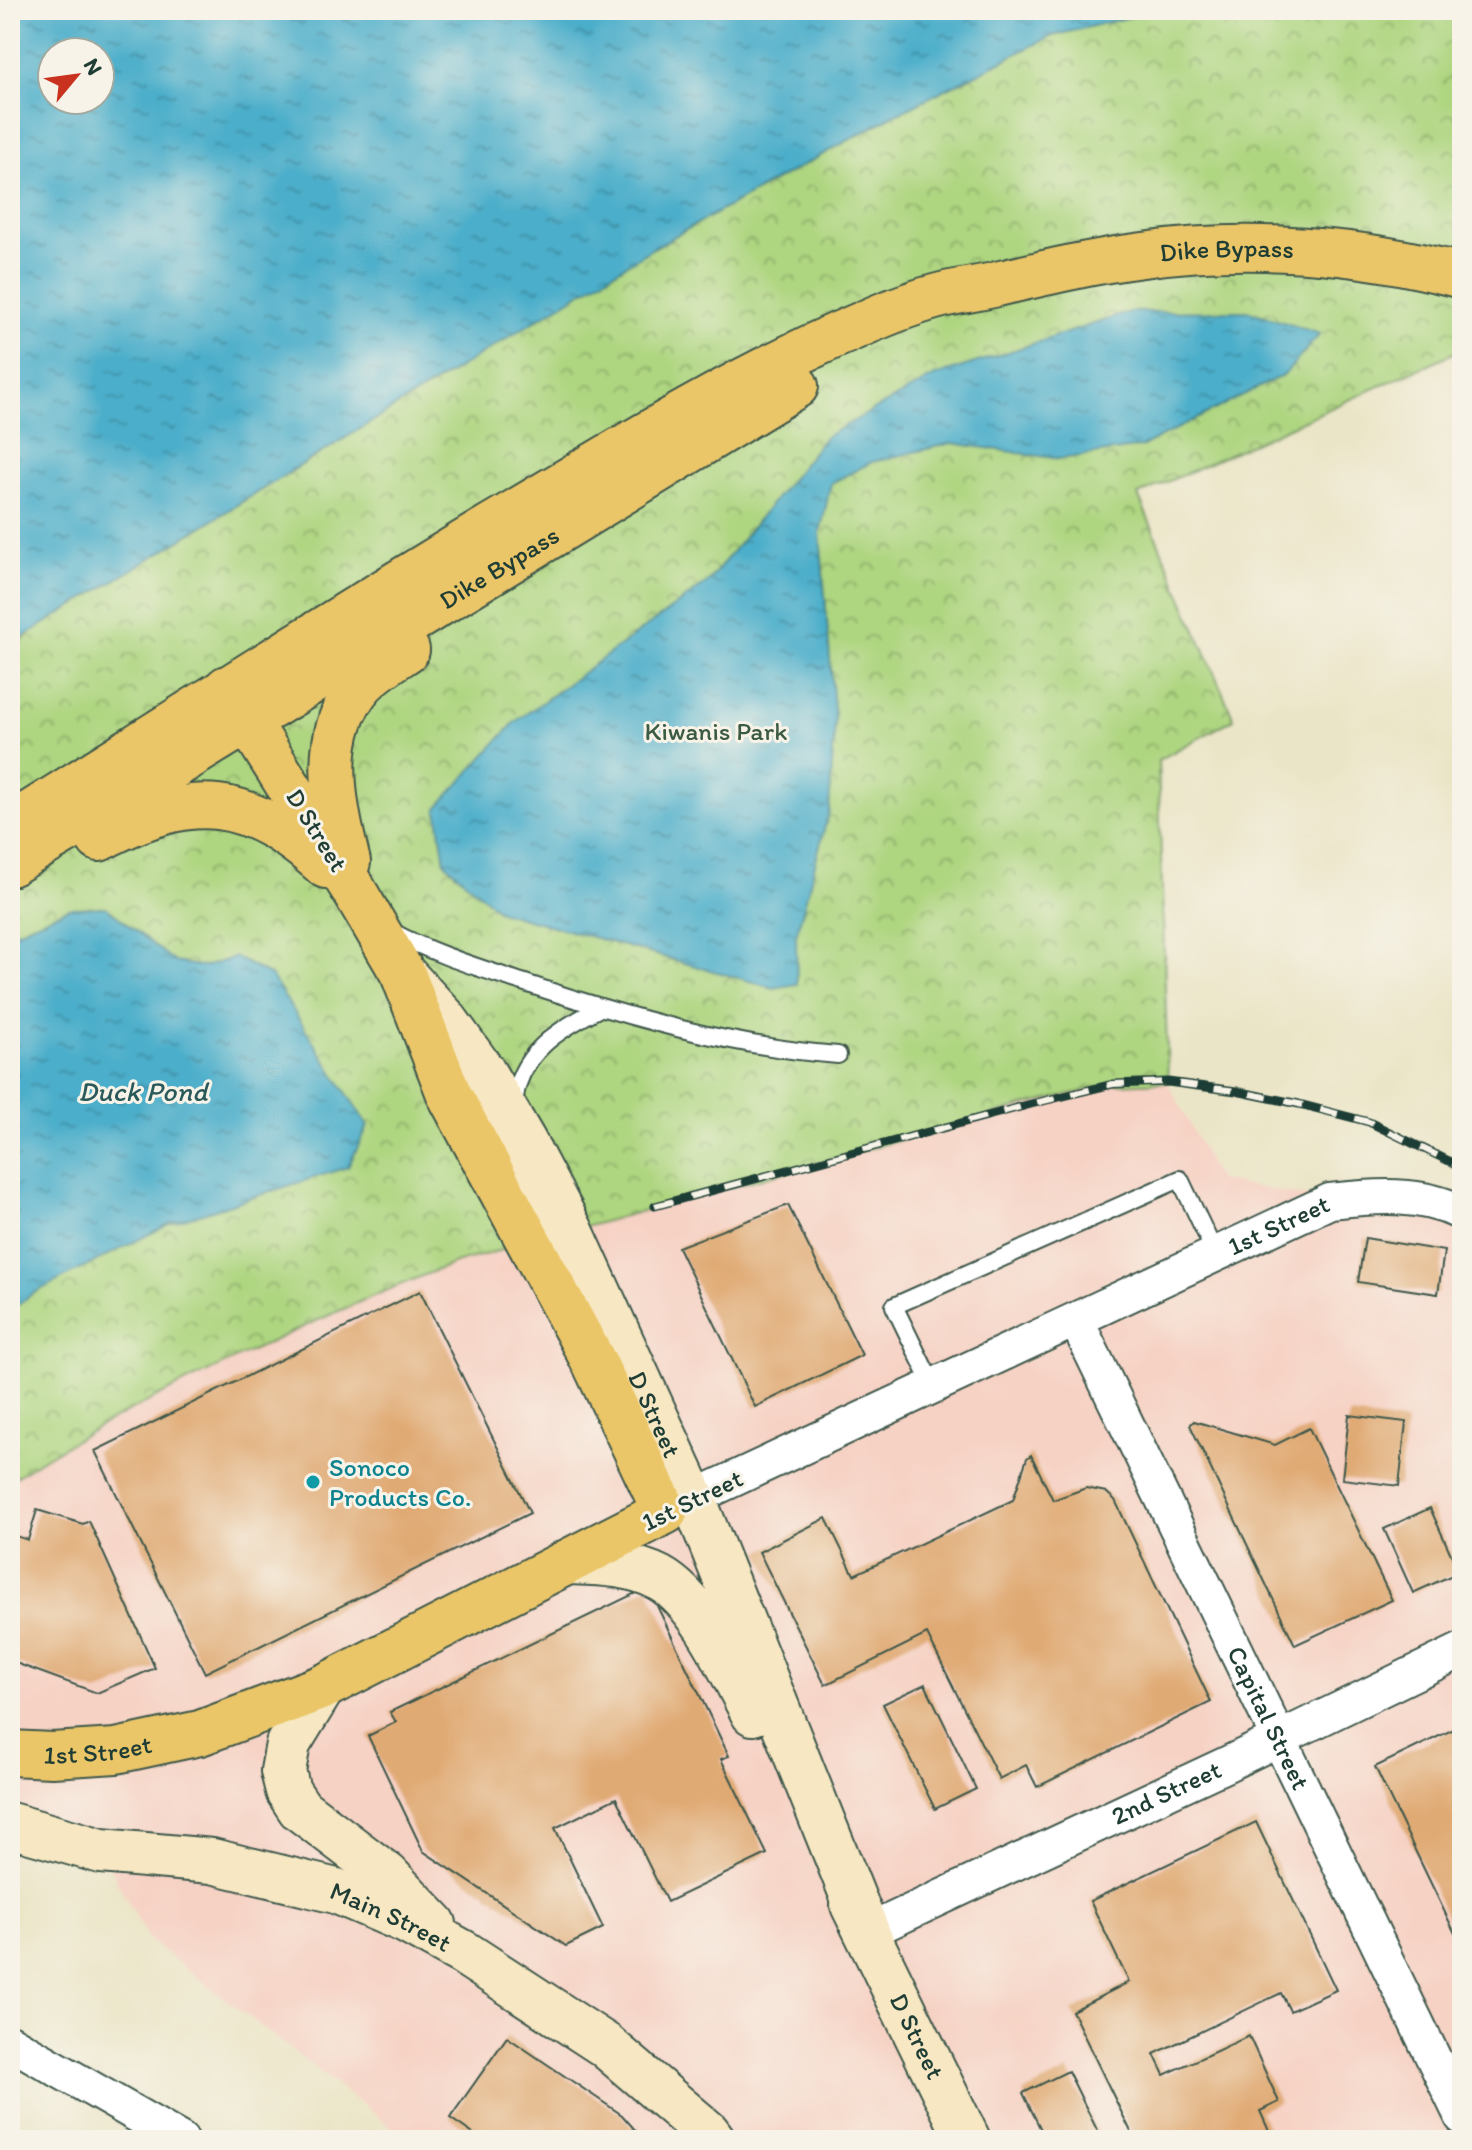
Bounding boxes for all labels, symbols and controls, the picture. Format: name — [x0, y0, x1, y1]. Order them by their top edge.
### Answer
north arrow — [36, 36, 116, 116]
text: N — [78, 54, 108, 80]
street label: Dike Bypass — [1158, 232, 1295, 269]
street label: Dike Bypass — [433, 519, 565, 616]
park label: Kiwanis Park — [645, 715, 787, 747]
street label: D Street — [279, 783, 355, 878]
water label: Duck Pond — [78, 1074, 210, 1108]
street label: 1st Street — [1223, 1187, 1335, 1262]
street label: D Street — [621, 1366, 688, 1463]
place label: Sonoco Products Co. — [329, 1451, 471, 1513]
street label: 1st Street — [636, 1462, 748, 1538]
marker: Sonoco Products Co. — [304, 1473, 322, 1491]
street label: Capital Street — [1220, 1641, 1317, 1795]
street label: 1st Street — [43, 1728, 155, 1771]
street label: 2nd Street — [1106, 1753, 1226, 1832]
street label: Main Street — [325, 1874, 457, 1959]
street label: D Street — [883, 1988, 952, 2085]

